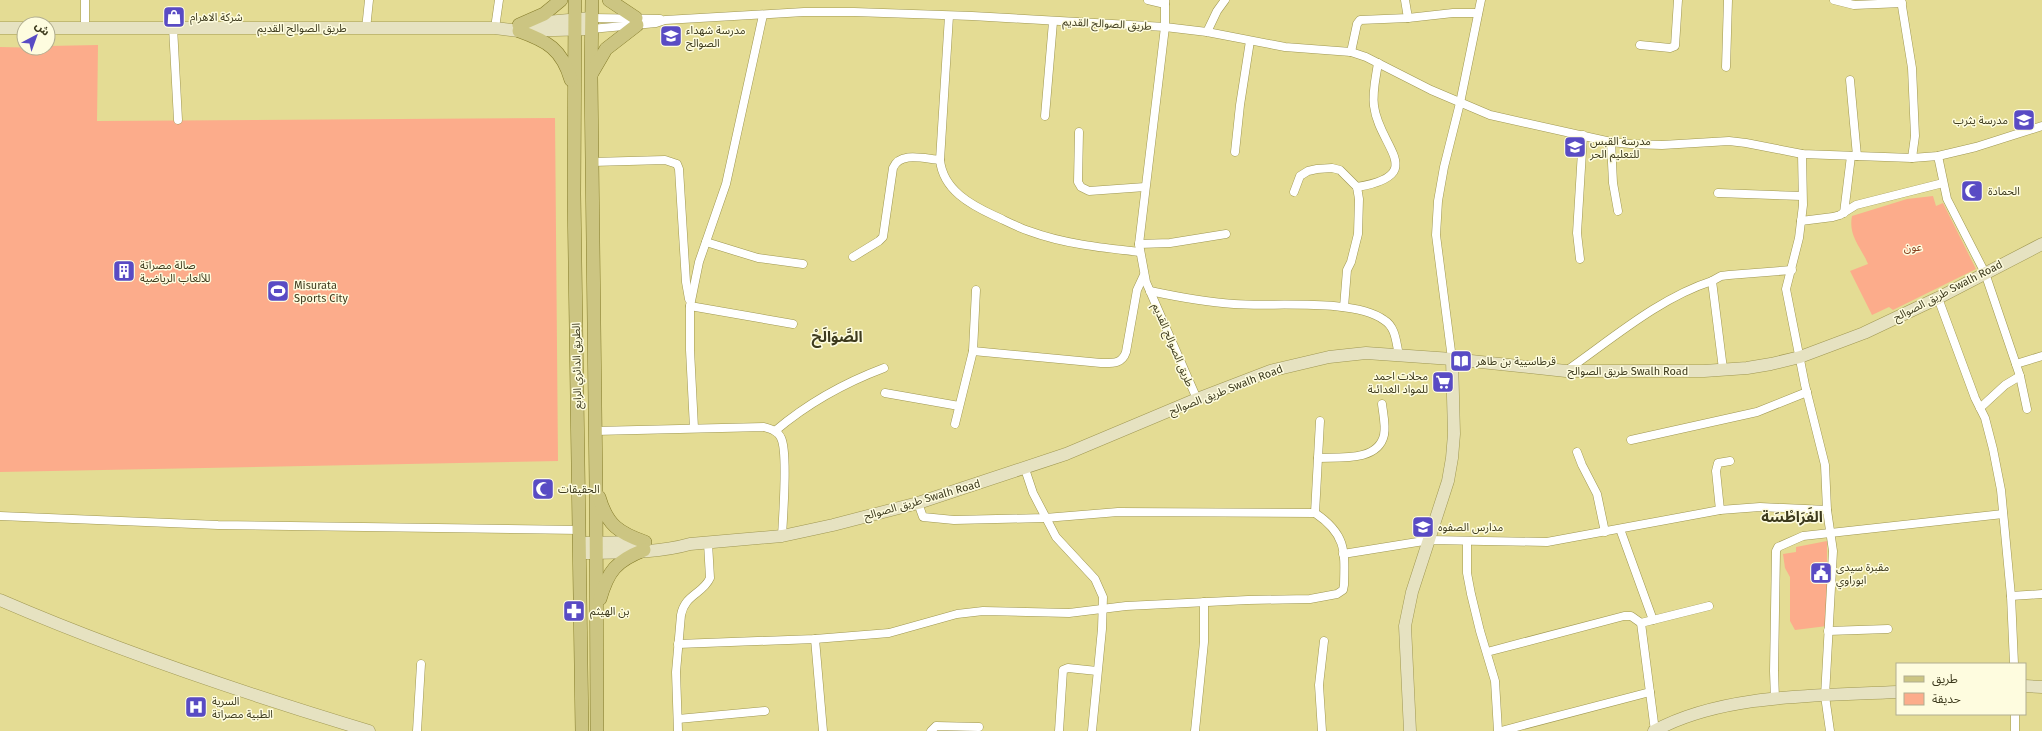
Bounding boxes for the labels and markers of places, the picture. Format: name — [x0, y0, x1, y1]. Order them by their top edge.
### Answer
shop icon: شركة الاهرام — [161, 4, 187, 30]
place label: شركة الاهرام — [190, 11, 243, 25]
school or university icon: مدرسة شهداء الصوالح — [658, 23, 684, 49]
place label: مدرسة شهداء الصوالح — [686, 24, 746, 51]
school or university icon: مدرسة يثرب — [2011, 107, 2037, 133]
place label: مدرسة يثرب — [1953, 114, 2008, 127]
school or university icon: مدرسة القبس للتعليم الحر — [1562, 134, 1588, 160]
place label: مدرسة القبس للتعليم الحر — [1589, 135, 1651, 163]
mosque icon: الحمادة — [1959, 178, 1985, 204]
place label: الحمادة — [1988, 185, 2020, 198]
building icon: صالة مصراتة للألعاب الرياضية — [111, 258, 137, 284]
place label: صالة مصراتة للألعاب الرياضية — [140, 259, 211, 285]
sports icon: Misurata Sports City — [265, 278, 291, 304]
place label: Misurata Sports City — [294, 279, 348, 305]
library icon: قرطاسيية بن طاهر — [1448, 348, 1474, 374]
place label: قرطاسيية بن طاهر — [1475, 355, 1556, 368]
supermarket icon: محلات احمد للمواد الغدائىة — [1430, 369, 1456, 395]
place label: محلات احمد للمواد الغدائىة — [1368, 370, 1428, 396]
mosque icon: الحقيقات — [530, 476, 556, 502]
place label: الحقيقات — [558, 483, 600, 496]
school or university icon: مدارس الصفوه — [1410, 514, 1436, 540]
place label: مدارس الصفوه — [1438, 521, 1503, 534]
public building icon: مقبرة سيدى ابوراوي — [1808, 560, 1834, 586]
place label: مقبرة سيدى ابوراوي — [1836, 561, 1889, 589]
pharmacy icon: بن الهيثم — [561, 598, 587, 624]
place label: بن الهيثم — [590, 605, 629, 620]
hospital icon: السرية الطبية مصراتة — [183, 694, 209, 720]
place label: السرية الطبية مصراتة — [212, 695, 273, 721]

